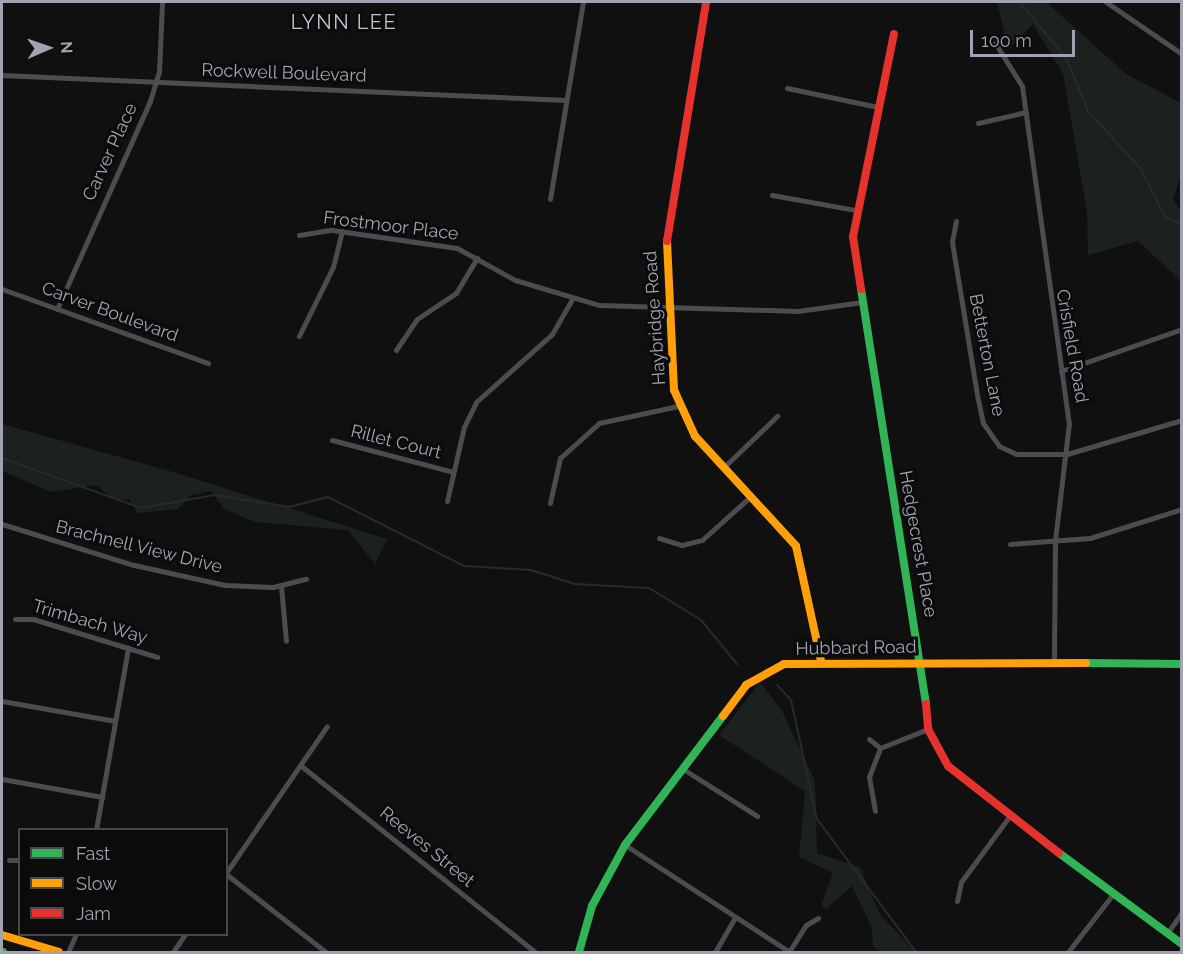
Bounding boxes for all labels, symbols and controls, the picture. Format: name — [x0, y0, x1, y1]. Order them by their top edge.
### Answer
district label: LYNN LEE — [291, 10, 397, 34]
north arrow — [18, 18, 78, 78]
scale bar — [973, 18, 1078, 56]
text: 100 m — [981, 30, 1032, 51]
text: N — [57, 41, 76, 54]
street label: Rockwell Boulevard — [201, 59, 367, 87]
street label: Carver Place — [78, 100, 142, 204]
street label: Frostmoor Place — [322, 207, 460, 245]
street label: Haybridge Road — [640, 250, 670, 386]
street label: Carver Boulevard — [39, 277, 181, 347]
street label: Crisfield Road — [1051, 288, 1093, 404]
street label: Betterton Lane — [965, 292, 1009, 418]
street label: Rillet Court — [348, 420, 444, 464]
street label: Hedgecrest Place — [894, 469, 942, 619]
street label: Brachnell View Drive — [53, 516, 225, 578]
street label: Trimbach Way — [30, 595, 150, 649]
street label: Hubbard Road — [795, 636, 917, 660]
street label: Reeves Street — [375, 802, 479, 892]
legend — [18, 828, 228, 936]
text: Fast — [76, 843, 110, 864]
text: Slow — [76, 873, 117, 894]
text: Jam — [76, 903, 111, 924]

